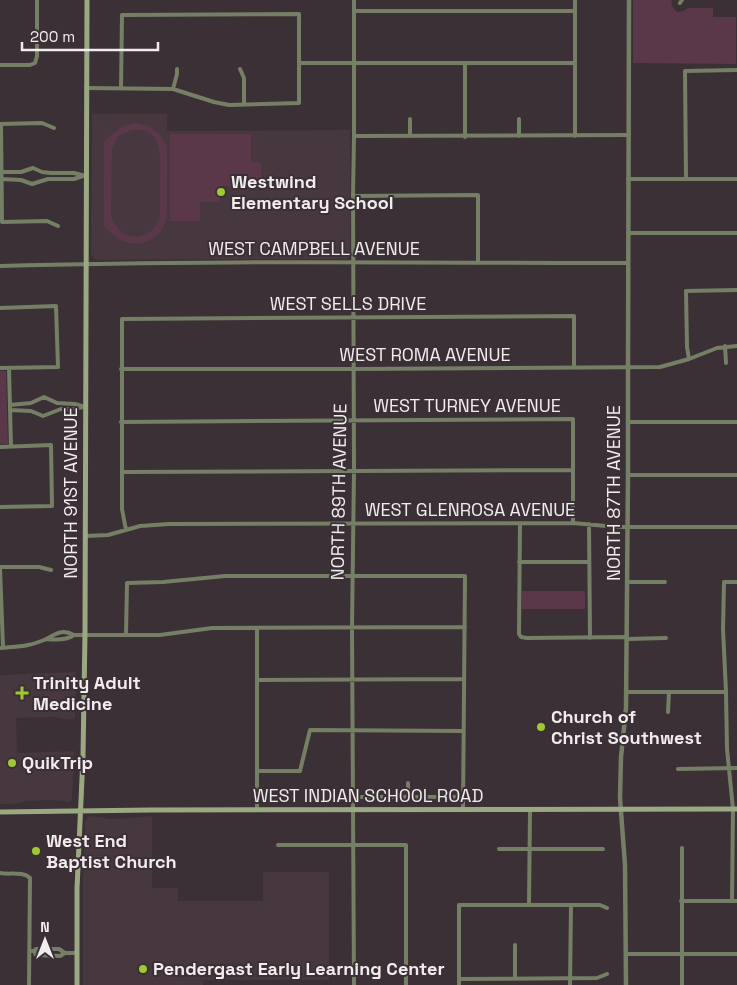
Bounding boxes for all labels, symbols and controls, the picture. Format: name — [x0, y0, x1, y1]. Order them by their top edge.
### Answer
scale bar — [22, 20, 159, 52]
text: 200 m — [30, 27, 75, 46]
place label: Westwind Elementary School — [231, 170, 394, 214]
marker: Westwind Elementary School — [215, 186, 227, 198]
street label: WEST CAMPBELL AVENUE — [208, 237, 420, 260]
street label: WEST SELLS DRIVE — [270, 292, 426, 315]
street label: WEST ROMA AVENUE — [339, 343, 511, 366]
street label: WEST TURNEY AVENUE — [373, 394, 561, 417]
street label: NORTH 89TH AVENUE — [325, 403, 352, 581]
street label: NORTH 87TH AVENUE — [602, 405, 625, 581]
street label: NORTH 91ST AVENUE — [59, 407, 82, 579]
street label: WEST GLENROSA AVENUE — [365, 498, 575, 521]
place label: Trinity Adult Medicine — [33, 671, 141, 715]
marker: Trinity Adult Medicine — [15, 686, 29, 700]
place label: Church of Christ Southwest — [551, 705, 702, 749]
marker: Church of Christ Southwest — [535, 721, 547, 733]
place label: QuikTrip — [22, 751, 93, 774]
marker: QuikTrip — [6, 757, 18, 769]
street label: WEST INDIAN SCHOOL ROAD — [253, 784, 483, 807]
place label: West End Baptist Church — [46, 829, 177, 873]
marker: West End Baptist Church — [30, 845, 42, 857]
north arrow — [20, 915, 70, 965]
text: N — [40, 918, 50, 936]
place label: Pendergast Early Learning Center — [153, 957, 445, 980]
marker: Pendergast Early Learning Center — [137, 963, 149, 975]

